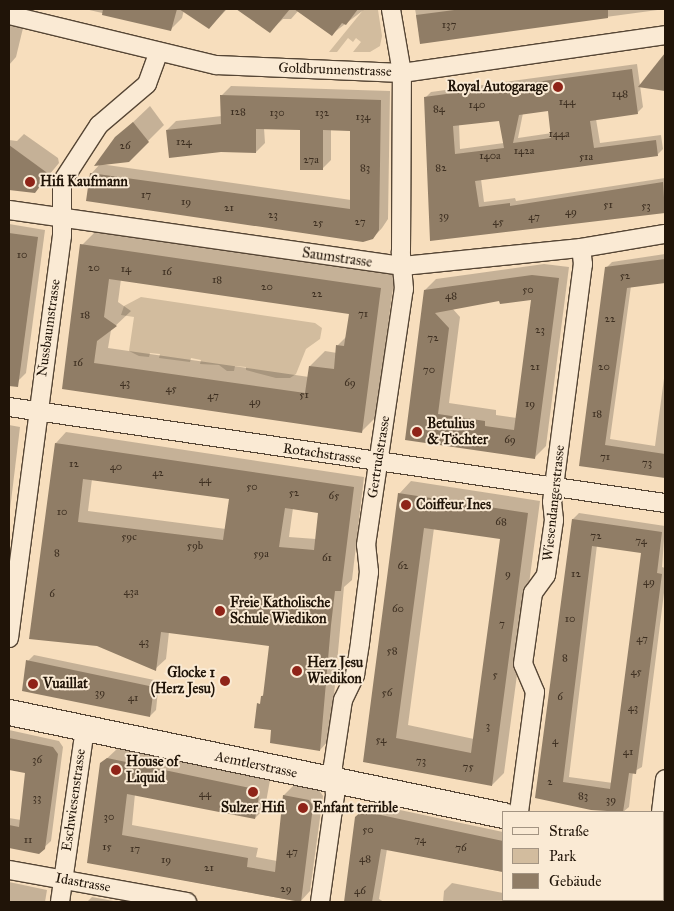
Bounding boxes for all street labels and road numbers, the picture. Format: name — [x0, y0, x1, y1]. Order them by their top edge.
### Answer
street label: Goldbrunnenstrasse — [278, 60, 392, 80]
street label: Saumstrasse — [301, 245, 373, 271]
street label: Nussbaumstrasse — [34, 278, 64, 378]
street label: Gertrudstrasse — [364, 415, 394, 499]
street label: Rotachstrasse — [282, 440, 362, 468]
street label: Wiesendangerstrasse — [540, 444, 568, 562]
street label: Eschwiesenstrasse — [58, 748, 90, 852]
street label: Aemtlerstrasse — [213, 748, 299, 782]
street label: Idastrasse — [54, 870, 112, 896]

